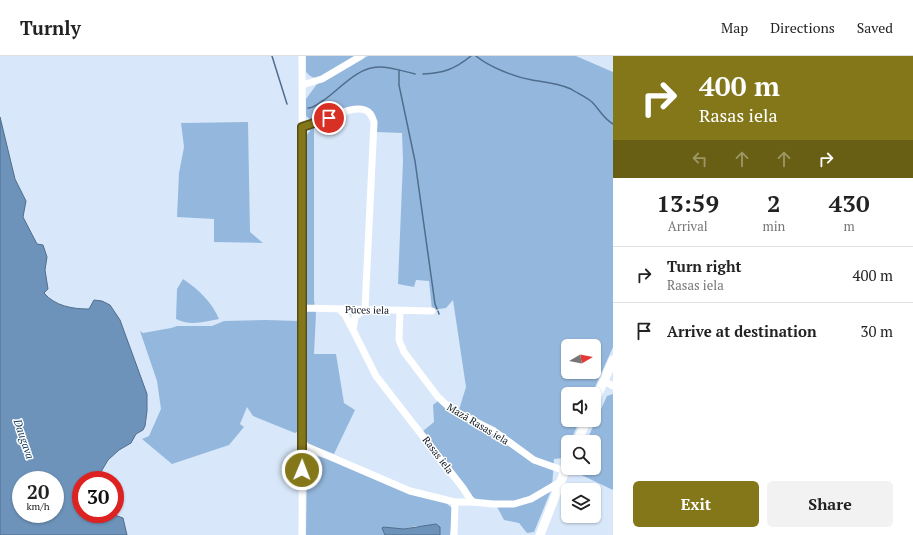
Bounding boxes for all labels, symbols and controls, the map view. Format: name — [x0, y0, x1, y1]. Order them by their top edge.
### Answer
text: Turnly — [20, 15, 81, 40]
text: Map — [721, 18, 748, 37]
text: Directions — [770, 18, 835, 37]
text: Saved — [857, 18, 893, 37]
text: 400 m — [699, 67, 780, 104]
icon: right — [633, 72, 685, 124]
pin — [312, 101, 346, 135]
text: Rasas iela — [699, 103, 778, 127]
icon: arrive — [318, 107, 340, 129]
icon: left — [689, 148, 711, 170]
icon: ahead — [731, 148, 753, 170]
icon: ahead — [773, 148, 795, 170]
icon: right — [815, 148, 837, 170]
text: 13:59 — [656, 187, 719, 219]
text: 2 — [767, 187, 781, 219]
text: 430 — [829, 187, 869, 219]
text: Arrival — [668, 217, 708, 235]
text: min — [762, 217, 785, 235]
text: m — [844, 217, 855, 235]
text: Turn right — [667, 256, 742, 276]
icon: right — [633, 264, 655, 286]
text: 400 m — [852, 265, 893, 285]
text: Rasas iela — [667, 276, 724, 294]
street label: Pūces iela — [345, 303, 389, 317]
icon: arrive — [633, 320, 655, 342]
text: Arrive at destination — [667, 321, 817, 341]
text: 30 m — [860, 321, 893, 341]
north arrow — [561, 339, 601, 379]
map controls — [561, 339, 601, 523]
button: sound — [561, 387, 601, 427]
street label: Mazā Rasas iela — [445, 400, 511, 448]
water label: Daugava — [10, 416, 37, 461]
street label: Rasas iela — [420, 434, 456, 476]
button: search — [561, 435, 601, 475]
position arrow — [281, 449, 323, 491]
speed limit sign: 30 — [72, 471, 124, 523]
text: 20 — [27, 478, 49, 505]
button: Exit — [633, 481, 759, 527]
button: Share — [767, 481, 893, 527]
button: layers — [561, 483, 601, 523]
text: km/h — [26, 500, 50, 513]

